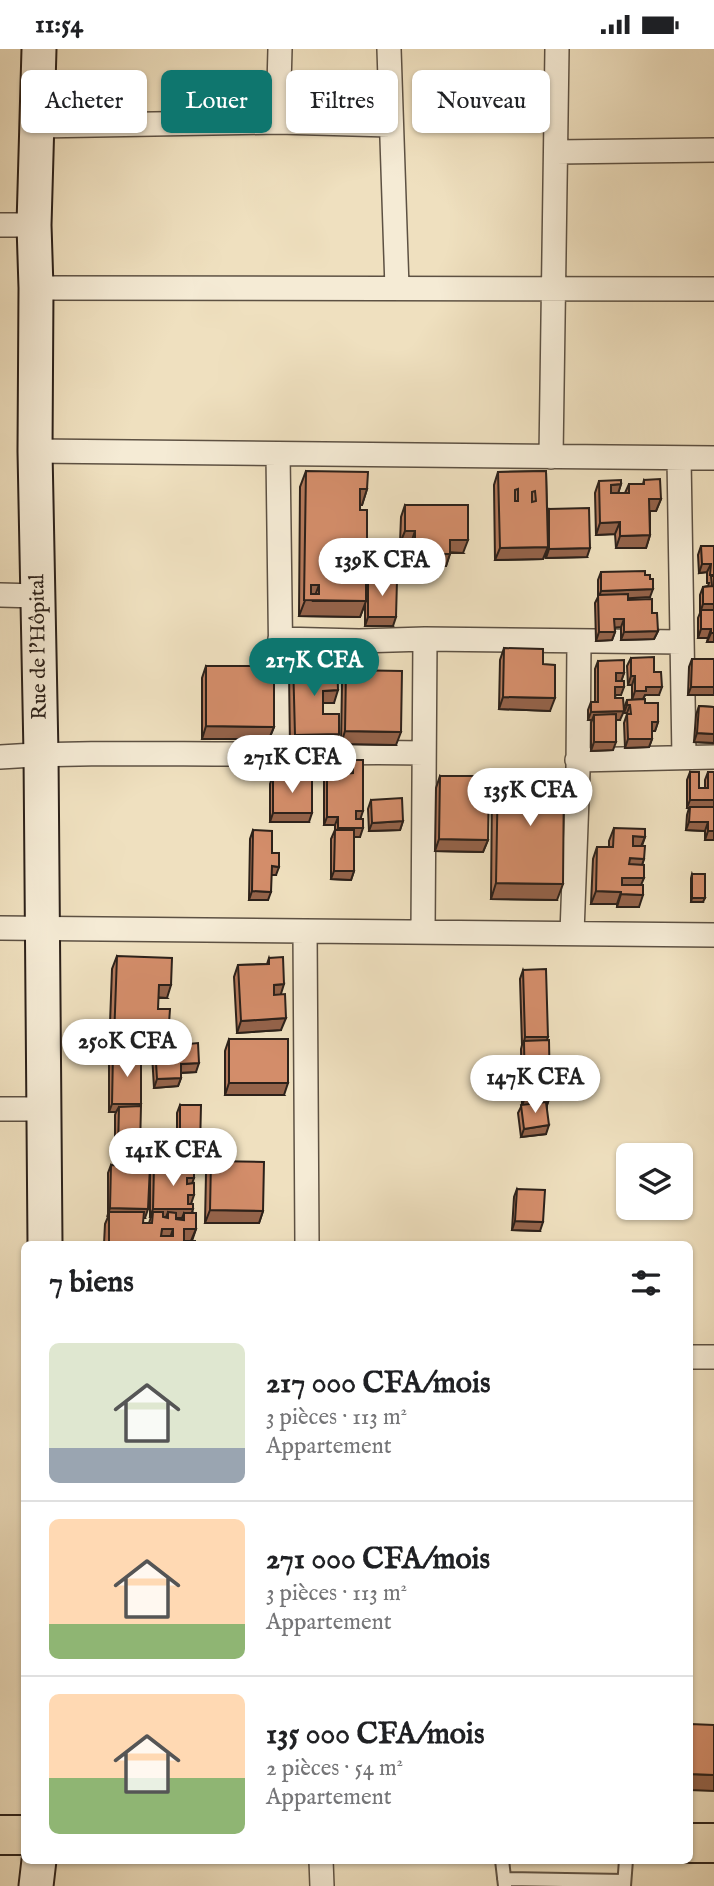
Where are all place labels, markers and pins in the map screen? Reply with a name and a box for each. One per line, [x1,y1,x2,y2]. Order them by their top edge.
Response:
pin: 139K CFA [310,539,454,598]
pin: 217K CFA [242,639,386,698]
pin: 271K CFA [220,735,364,795]
pin: 135K CFA [458,769,602,828]
pin: 250K CFA [55,1019,199,1079]
pin: 147K CFA [463,1055,607,1115]
pin: 141K CFA [101,1129,245,1188]

